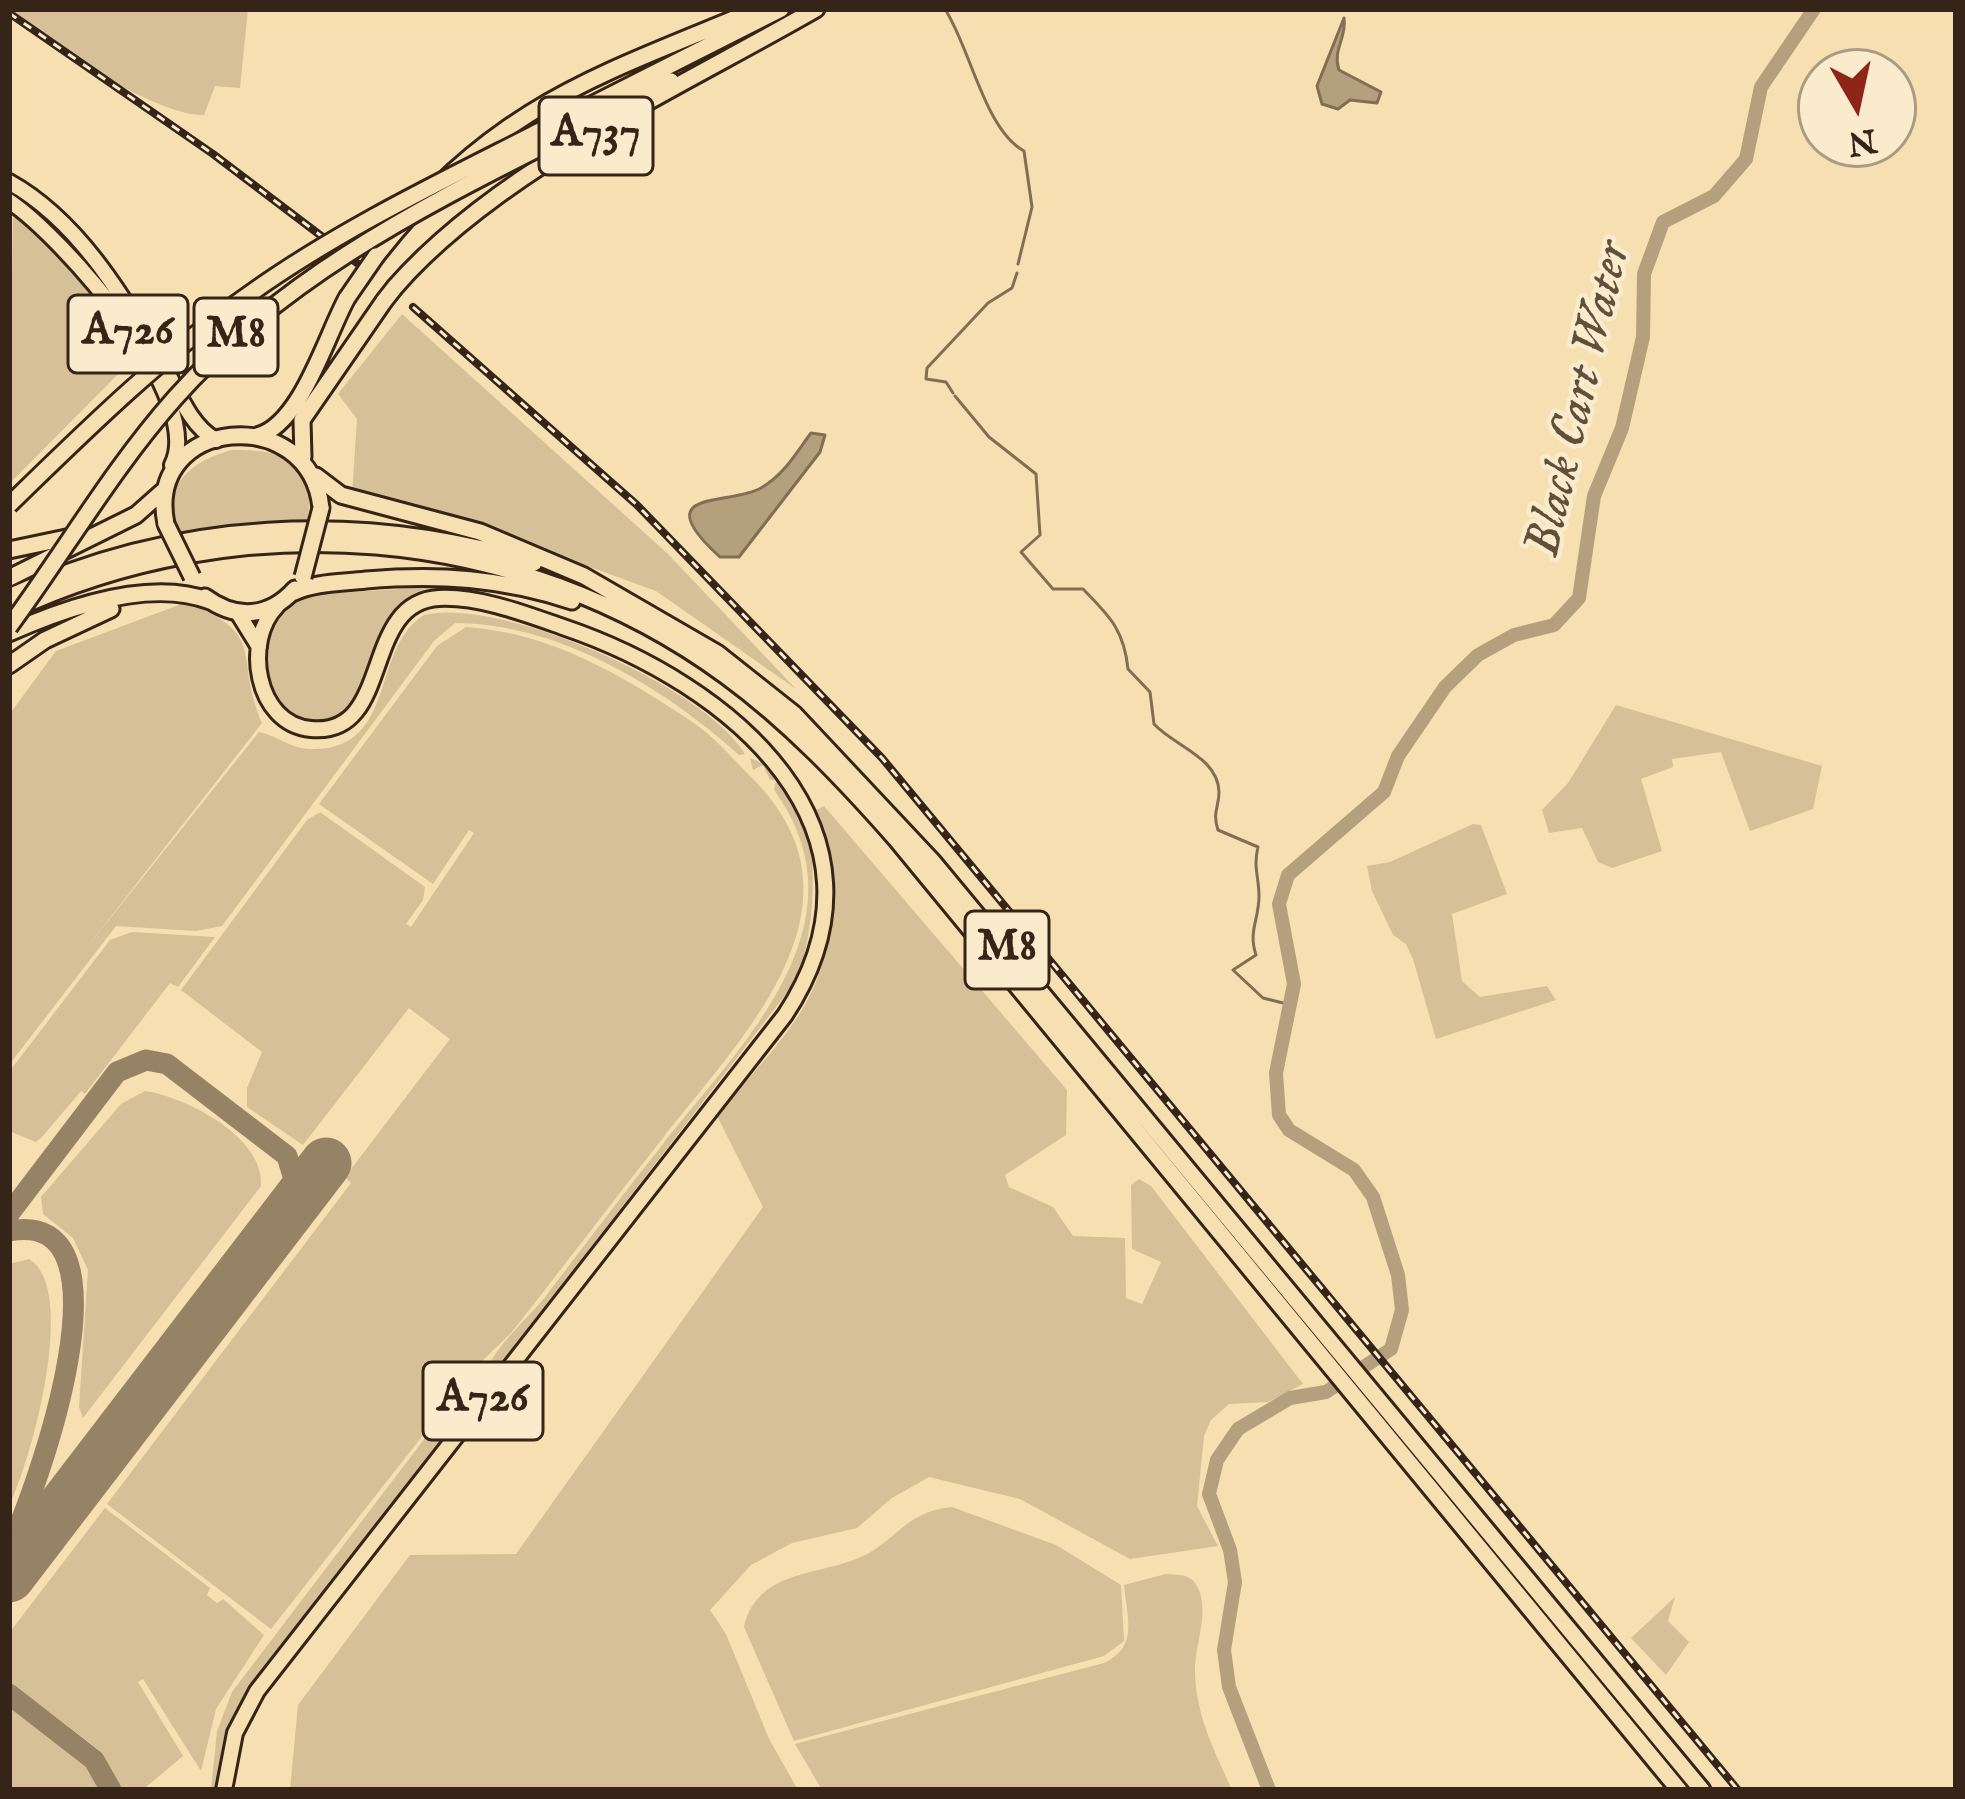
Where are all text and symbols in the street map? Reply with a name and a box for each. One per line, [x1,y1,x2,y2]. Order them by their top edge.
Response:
north arrow [1797,48,1917,168]
road number: A737 [539,97,653,175]
text: N [1845,118,1880,164]
water label: Black Cart Water [1516,236,1648,564]
road number: A726 [68,295,188,373]
road number: M8 [194,298,278,376]
road number: M8 [965,911,1049,989]
road number: A726 [423,1362,543,1440]

